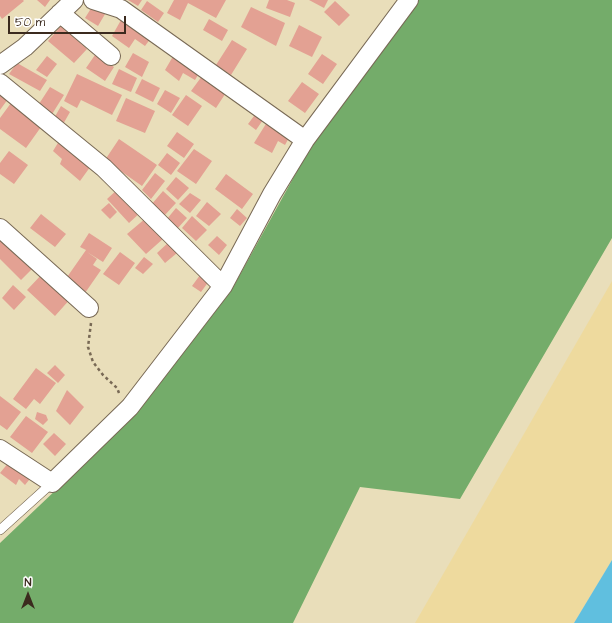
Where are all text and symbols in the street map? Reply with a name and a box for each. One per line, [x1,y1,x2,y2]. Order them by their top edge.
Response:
scale bar [10,8,128,34]
text: 50 m [15,14,45,31]
north arrow [8,575,48,615]
text: N [25,575,31,590]

